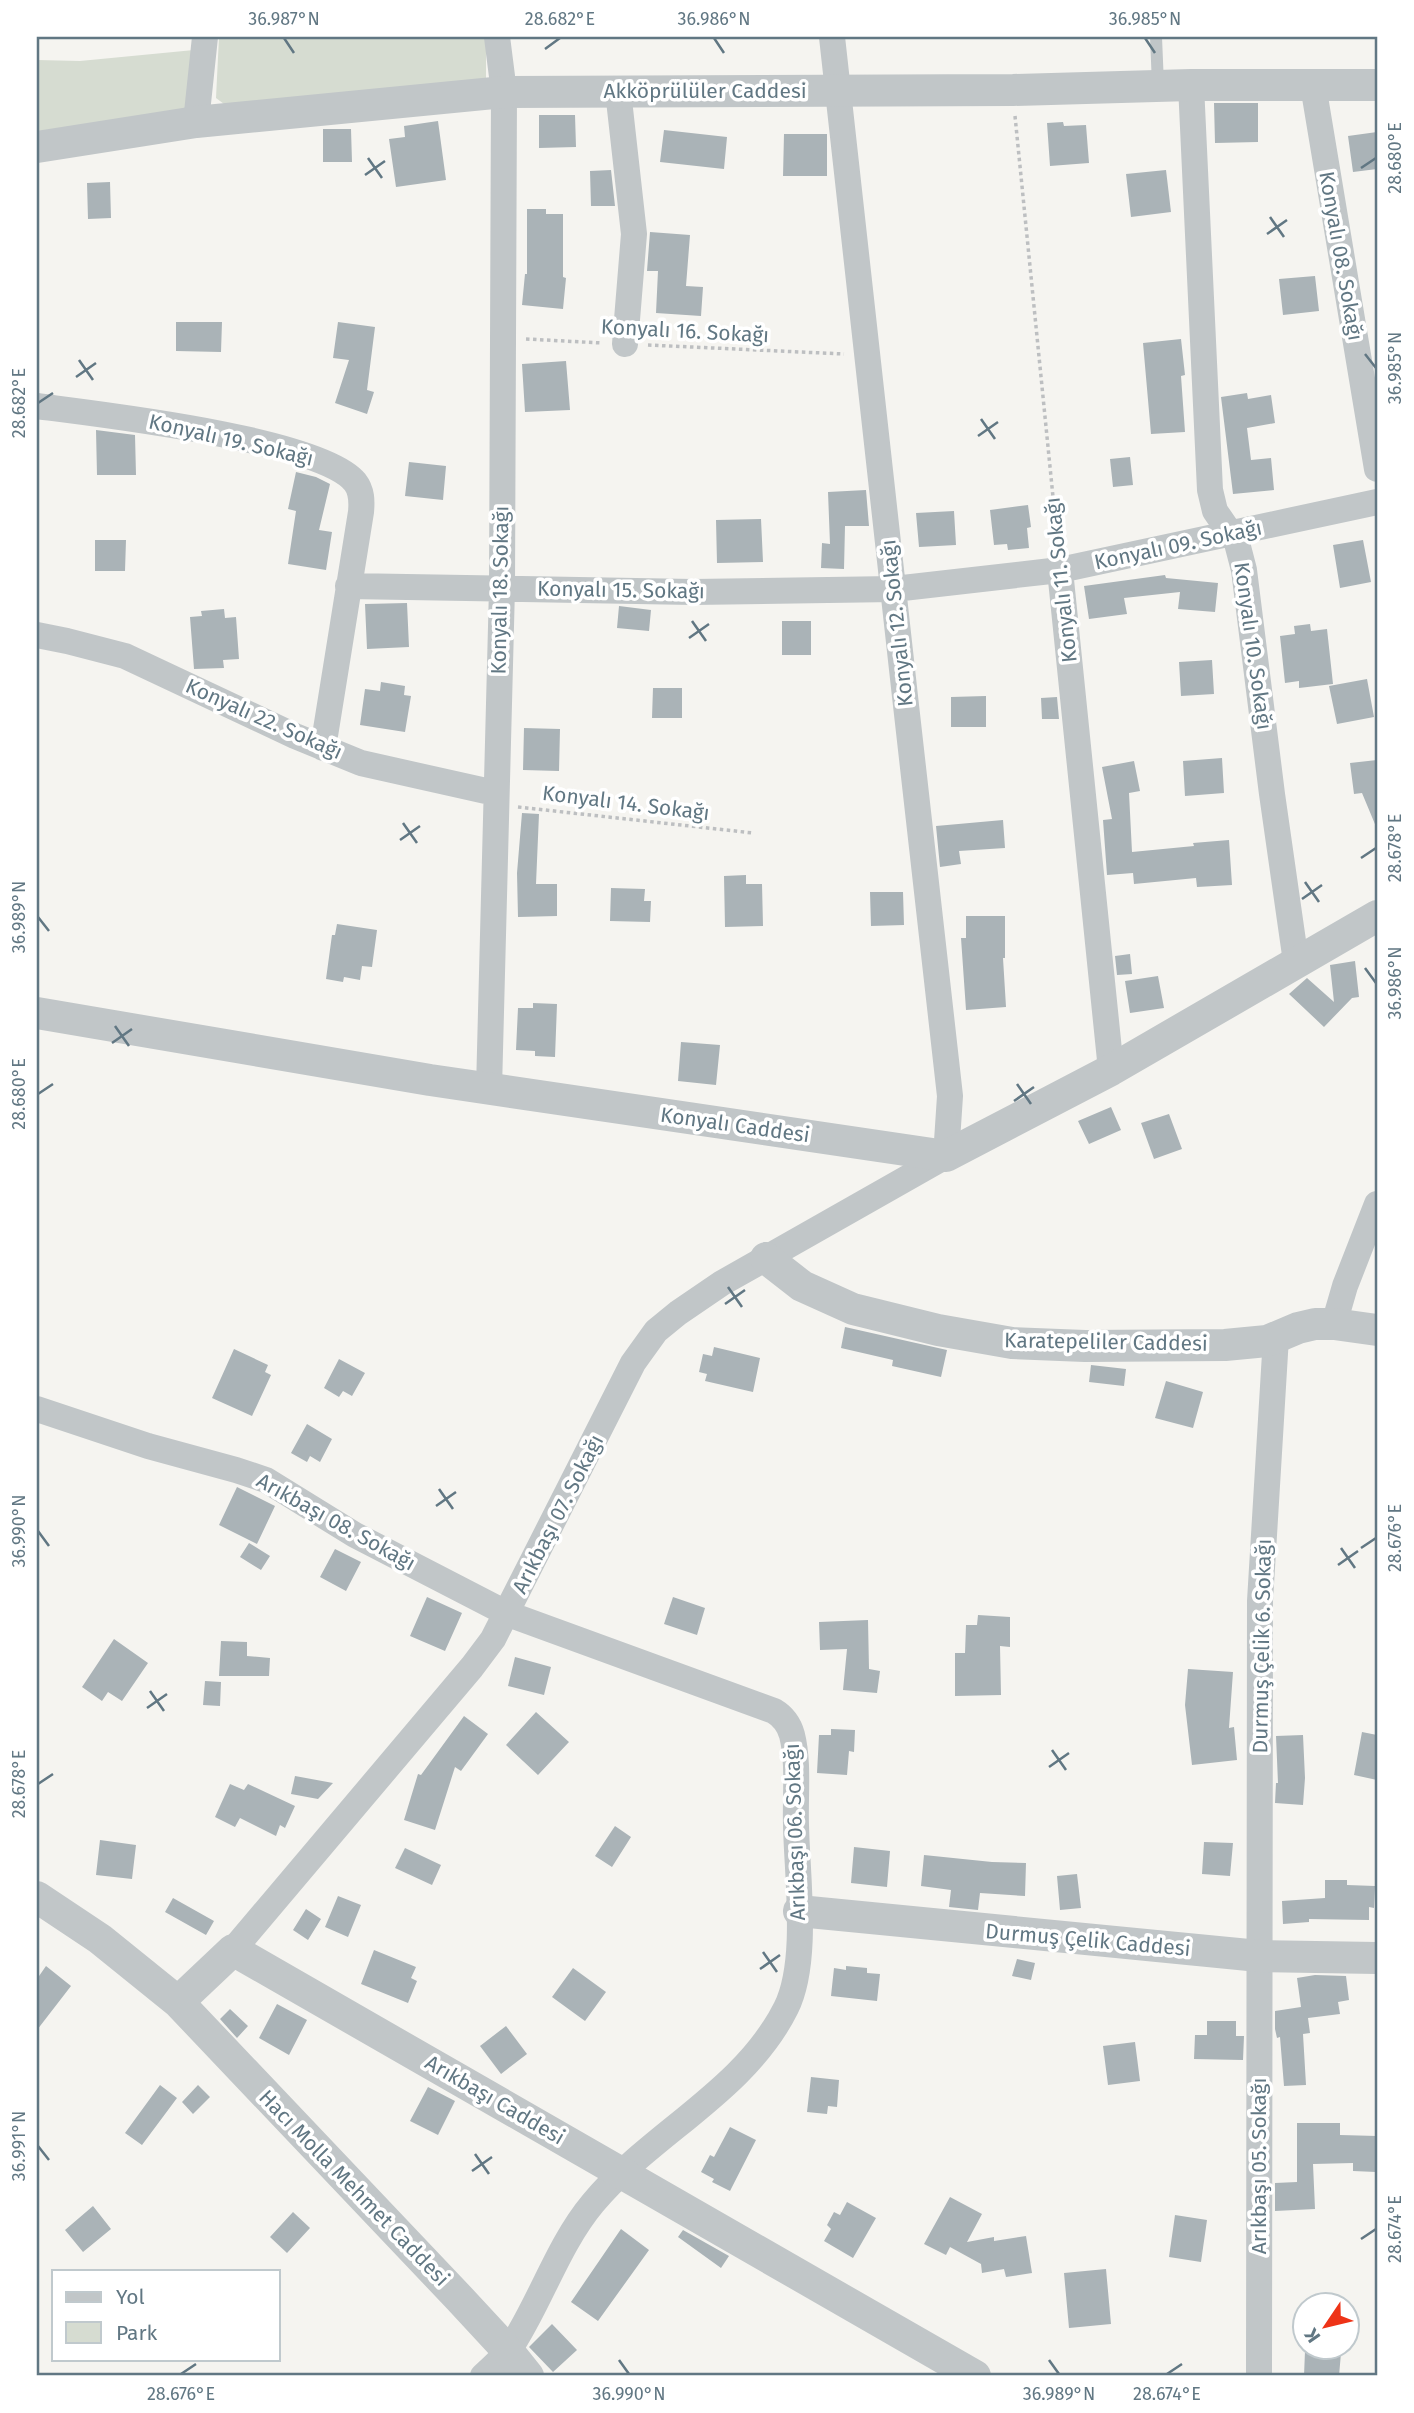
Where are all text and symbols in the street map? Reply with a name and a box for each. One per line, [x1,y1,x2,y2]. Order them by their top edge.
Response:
text: 36.987°N [248,8,320,30]
text: 28.682°E [525,8,595,30]
text: 36.986°N [678,8,750,30]
text: 36.985°N [1109,8,1181,30]
street label: Akköprülüler Caddesi [603,78,807,104]
text: 28.680°E [1384,122,1406,194]
street label: Konyalı 08. Sokağı [1313,169,1369,343]
street label: Konyalı 16. Sokağı [600,314,770,348]
text: 36.985°N [1384,332,1406,404]
text: 28.682°E [8,368,30,438]
street label: Konyalı 19. Sokağı [146,408,316,472]
street label: Konyalı 11. Sokağı [1039,496,1083,664]
street label: Konyalı 18. Sokağı [486,505,514,675]
street label: Konyalı 09. Sokağı [1092,515,1264,575]
street label: Konyalı 12. Sokağı [875,538,919,708]
street label: Konyalı 10. Sokağı [1228,561,1278,731]
street label: Konyalı 15. Sokağı [537,576,705,604]
street label: Konyalı 22. Sokağı [182,673,346,765]
street label: Konyalı 14. Sokağı [541,780,711,826]
text: 28.678°E [1384,814,1406,882]
text: 36.989°N [8,881,30,953]
text: 36.986°N [1384,947,1406,1019]
text: 28.680°E [8,1058,30,1130]
street label: Konyalı Caddesi [659,1102,811,1148]
street label: Karatepeliler Caddesi [1004,1327,1208,1357]
street label: Arıkbaşı 07. Sokağı [507,1430,609,1598]
street label: Arıkbaşı 08. Sokağı [252,1468,420,1576]
text: 36.990°N [8,1494,30,1568]
text: 28.676°E [1384,1504,1406,1572]
street label: Durmuş Çelik 6. Sokağı [1247,1538,1277,1754]
street label: Arıkbaşı 06. Sokağı [779,1743,811,1921]
text: 28.678°E [8,1750,30,1818]
street label: Durmuş Çelik Caddesi [984,1918,1192,1962]
street label: Arıkbaşı Caddesi [421,2050,569,2150]
street label: Arıkbaşı 05. Sokağı [1246,2078,1272,2254]
street label: Hacı Molla Mehmet Caddesi [253,2084,455,2292]
text: 36.991°N [8,2111,30,2181]
text: 28.674°E [1384,2195,1406,2263]
legend [52,2270,280,2360]
text: Yol [116,2284,145,2310]
north arrow [1292,2290,1362,2360]
text: Park [116,2320,158,2346]
text: K [1299,2323,1325,2347]
text: 28.676°E [147,2383,215,2405]
text: 36.990°N [592,2383,666,2405]
text: 36.989°N [1023,2383,1095,2405]
text: 28.674°E [1133,2383,1201,2405]

